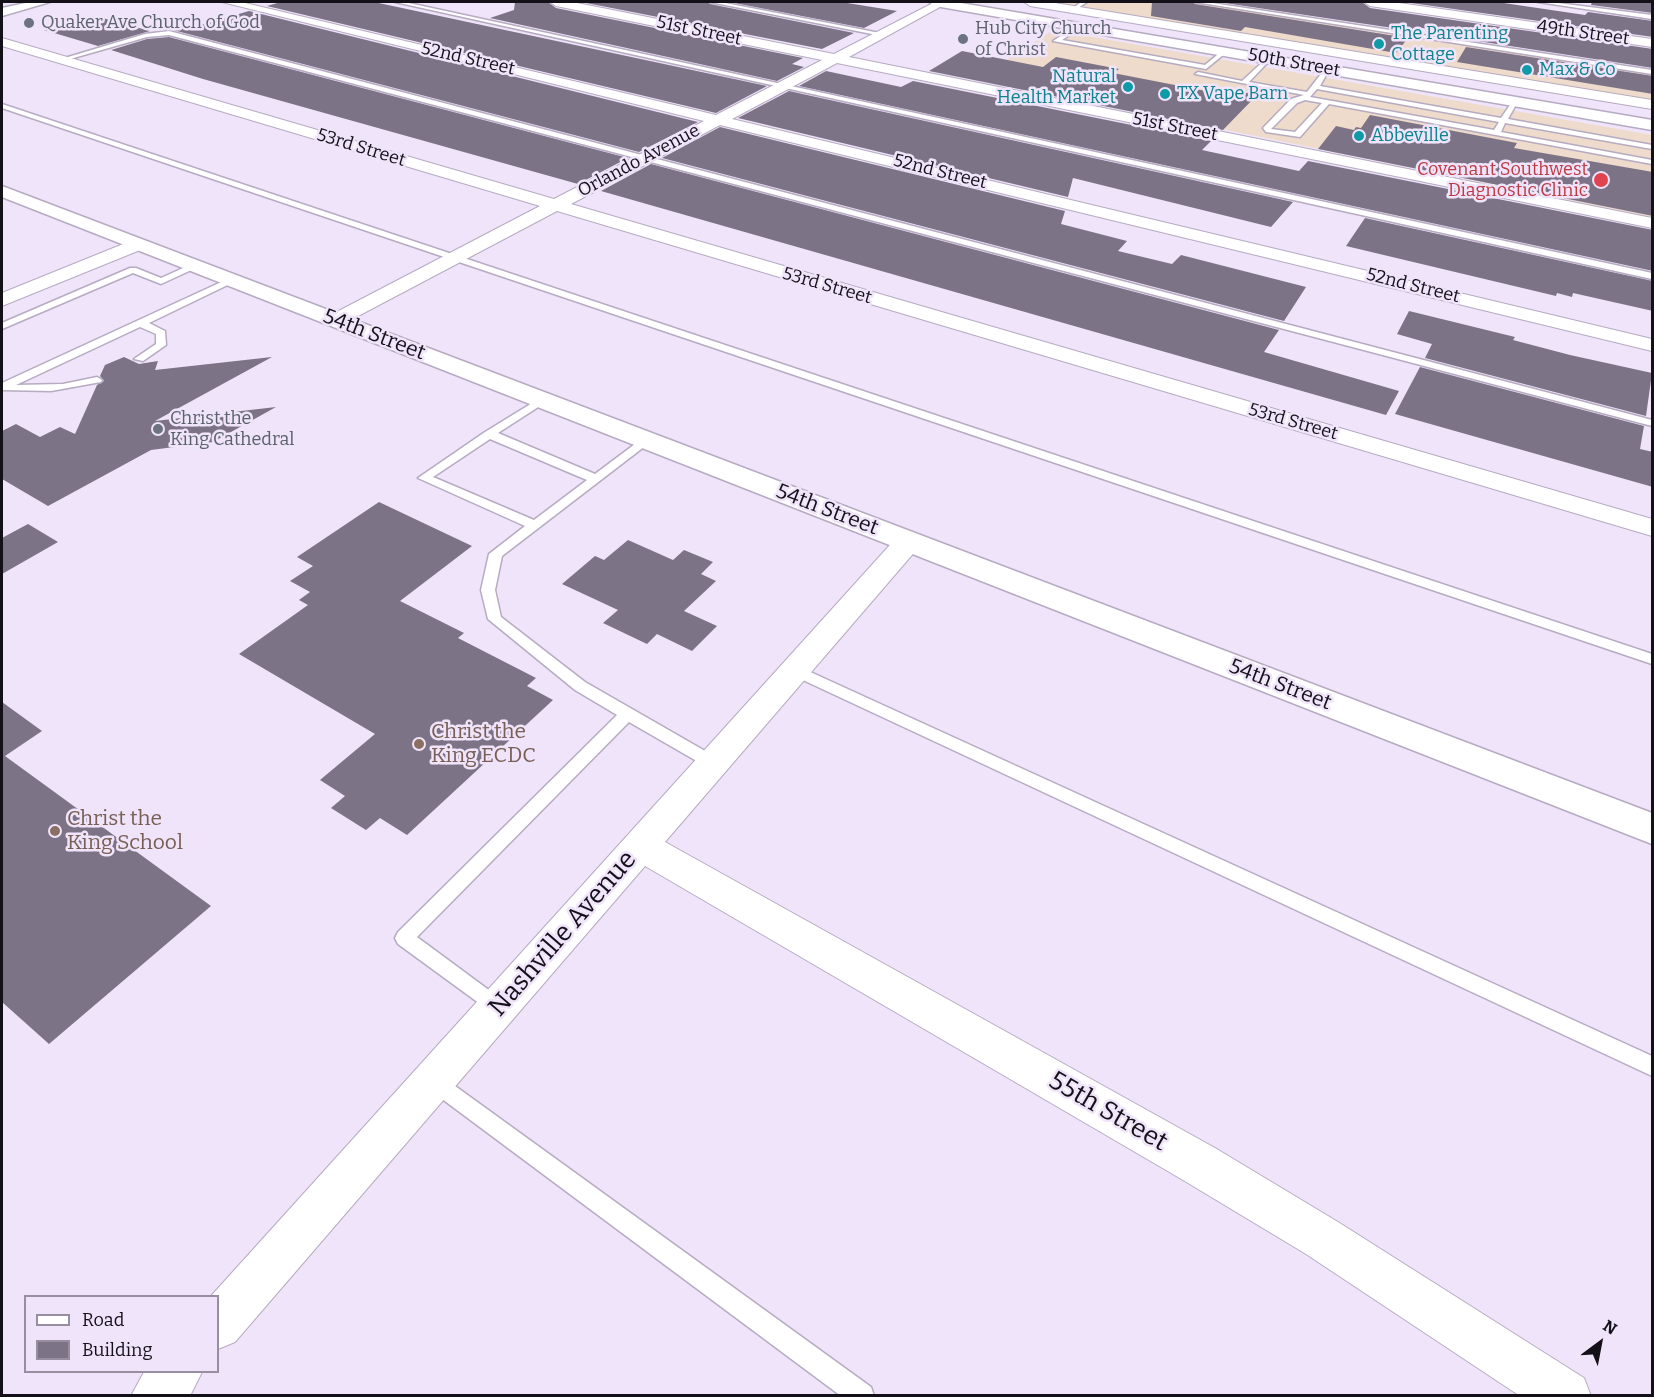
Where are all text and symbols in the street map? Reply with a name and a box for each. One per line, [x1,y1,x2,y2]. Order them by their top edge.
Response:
street label: 51st Street [655,11,743,51]
place label: Quaker Ave Church of God [41,12,260,34]
marker: Quaker Ave Church of God [22,16,36,30]
street label: 49th Street [1535,16,1631,50]
place label: Hub City Church of Christ [975,18,1111,60]
place label: The Parenting Cottage [1391,23,1508,66]
marker: Hub City Church of Christ [956,32,970,46]
marker: The Parenting Cottage [1372,37,1386,51]
street label: 52nd Street [419,38,517,80]
street label: 50th Street [1246,44,1342,82]
place label: Max & Co [1539,59,1616,81]
marker: Max & Co [1520,63,1534,77]
place label: Natural Health Market [997,66,1116,109]
marker: Natural Health Market [1121,80,1135,94]
place label: TX Vape Barn [1177,83,1288,105]
marker: TX Vape Barn [1158,87,1172,101]
street label: 51st Street [1131,108,1219,146]
street label: Orlando Avenue [574,120,704,202]
street label: 53rd Street [314,124,408,172]
place label: Abbeville [1371,125,1449,147]
marker: Abbeville [1352,129,1366,143]
street label: 52nd Street [891,150,989,194]
place label: Covenant Southwest Diagnostic Clinic [1417,159,1588,201]
marker: Covenant Southwest Diagnostic Clinic [1592,171,1610,189]
street label: 53rd Street [780,263,874,309]
street label: 52nd Street [1364,264,1462,308]
street label: 54th Street [319,304,429,366]
street label: 53rd Street [1246,399,1340,445]
place label: Christ the King Cathedral [170,408,294,450]
marker: Christ the King Cathedral [151,422,165,436]
street label: 54th Street [772,479,882,541]
street label: 54th Street [1225,654,1335,716]
place label: Christ the King ECDC [431,719,536,769]
marker: Christ the King ECDC [412,737,426,751]
place label: Christ the King School [67,806,183,856]
marker: Christ the King School [48,824,62,838]
street label: Nashville Avenue [483,845,643,1023]
street label: 55th Street [1043,1066,1173,1158]
legend [24,1295,219,1373]
text: Road [82,1309,124,1331]
north arrow [1570,1313,1630,1373]
text: N [1600,1316,1620,1339]
text: Building [82,1339,153,1361]

